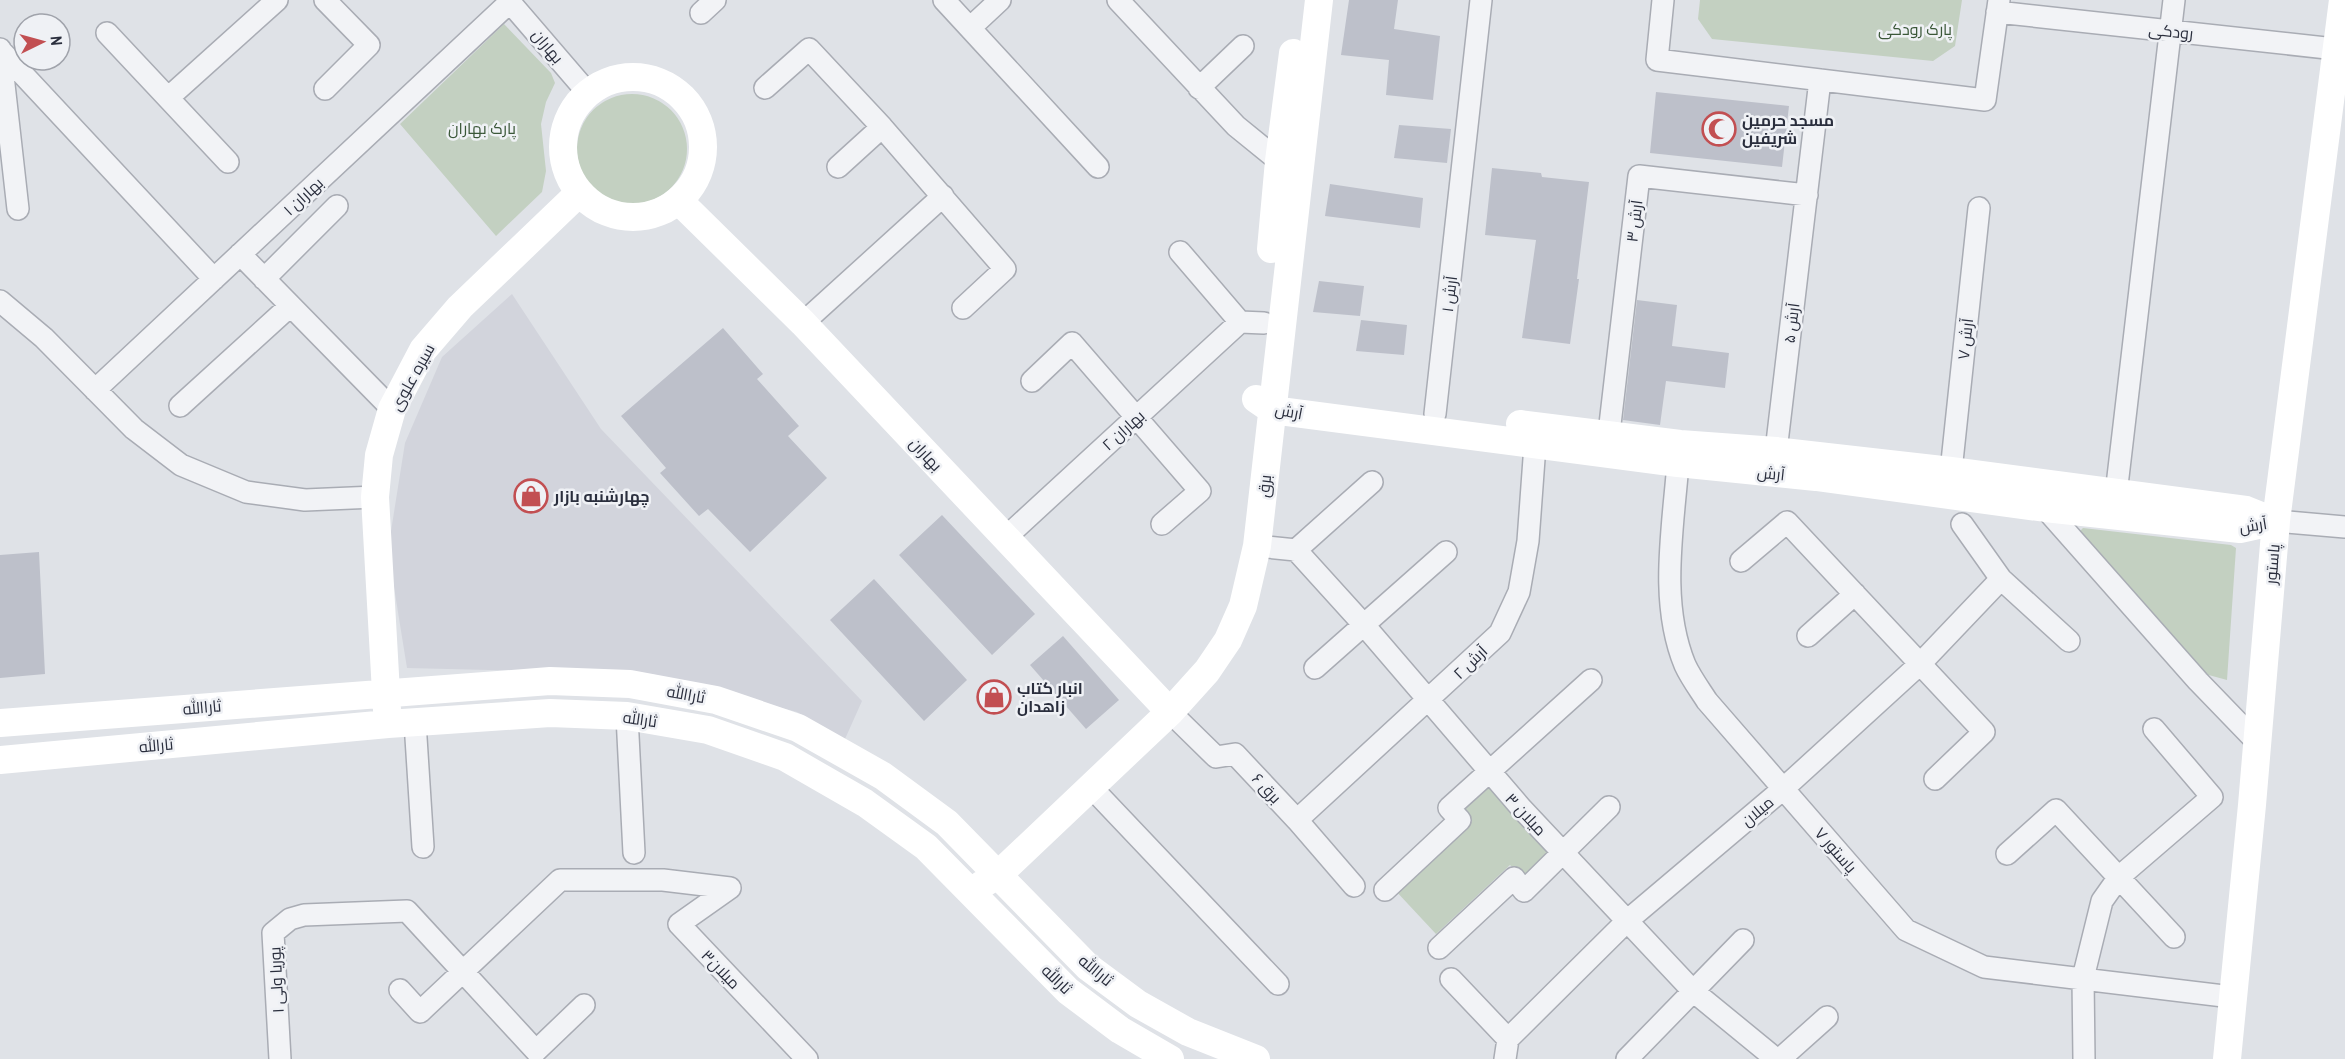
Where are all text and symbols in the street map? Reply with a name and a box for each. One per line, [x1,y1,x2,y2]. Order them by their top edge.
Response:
north arrow [12,12,72,72]
park label: پارک رودکی [1878,18,1953,41]
street label: رودکی [2148,18,2194,44]
street label: بهاران [527,24,569,68]
text: N [46,35,68,46]
place label: مسجد حرمین شریفین [1742,109,1834,149]
mosque icon: مسجد حرمین شریفین [1701,111,1737,147]
park label: پارک بهاران [448,117,517,140]
street label: بهاران ۱ [278,172,328,220]
street label: آرش ۳ [1620,198,1648,243]
street label: آرش ۱ [1436,274,1462,313]
street label: آرش ۵ [1778,301,1804,344]
street label: آرش ۷ [1952,317,1978,361]
street label: سیره علوی [385,339,439,415]
street label: آرش [1273,398,1305,425]
street label: بهاران ۲ [1097,405,1149,455]
street label: بهاران [905,432,947,476]
street label: آرش [1756,461,1787,485]
street label: برق [1252,473,1276,499]
shop icon: چهارشنبه بازار [513,478,549,514]
place label: چهارشنبه بازار [553,485,650,508]
street label: آرش [2238,512,2269,538]
street label: پاستور [2259,542,2286,586]
street label: آرش ۲ [1448,640,1493,684]
place label: انبار کتاب زاهدان [1017,677,1083,717]
shop icon: انبار کتاب زاهدان [976,679,1012,715]
street label: ثاراالله [665,680,708,708]
street label: ثاراالله [182,694,223,720]
street label: ثارالله [621,706,659,732]
street label: ثارالله [138,732,175,757]
street label: برق ۶ [1247,768,1287,808]
street label: میلان ۳ [1501,788,1551,840]
street label: میلان [1736,791,1778,831]
street label: پاستور ۷ [1809,822,1862,879]
street label: میلان۳ [697,944,745,994]
street label: پوریا ولی ۱ [263,946,290,1014]
street label: ثاراالله [1074,949,1118,991]
street label: ثارالله [1037,959,1078,999]

